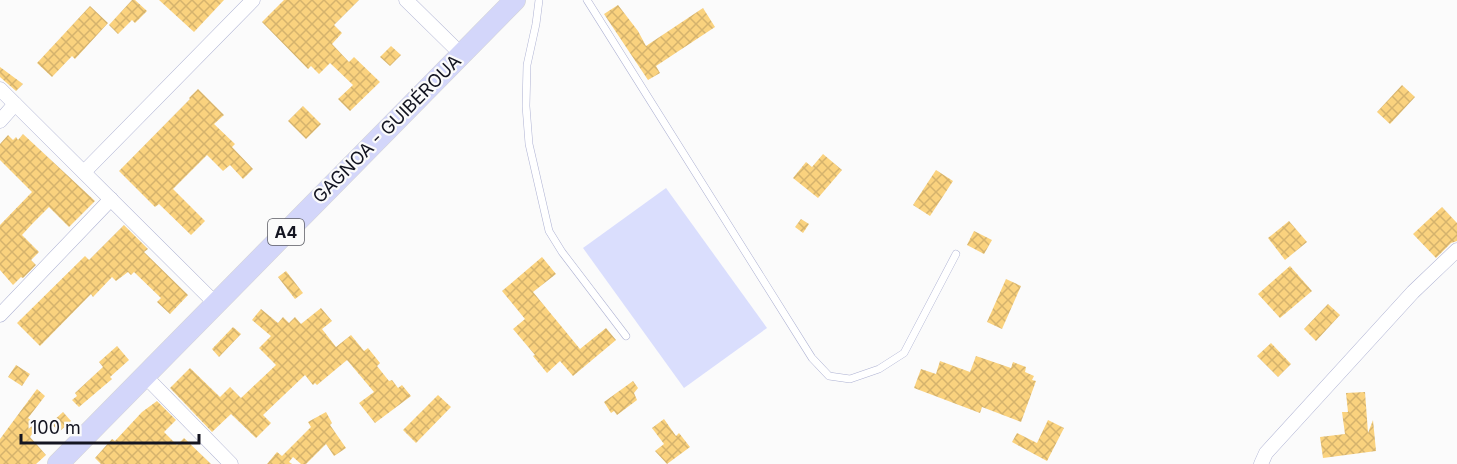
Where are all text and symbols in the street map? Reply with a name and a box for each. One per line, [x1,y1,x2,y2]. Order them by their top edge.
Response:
street label: GAGNOA - GUIBÉROUA [308,50,465,207]
road number: A4 [268,219,304,245]
scale bar [21,407,200,445]
text: 100 m [30,417,81,438]

